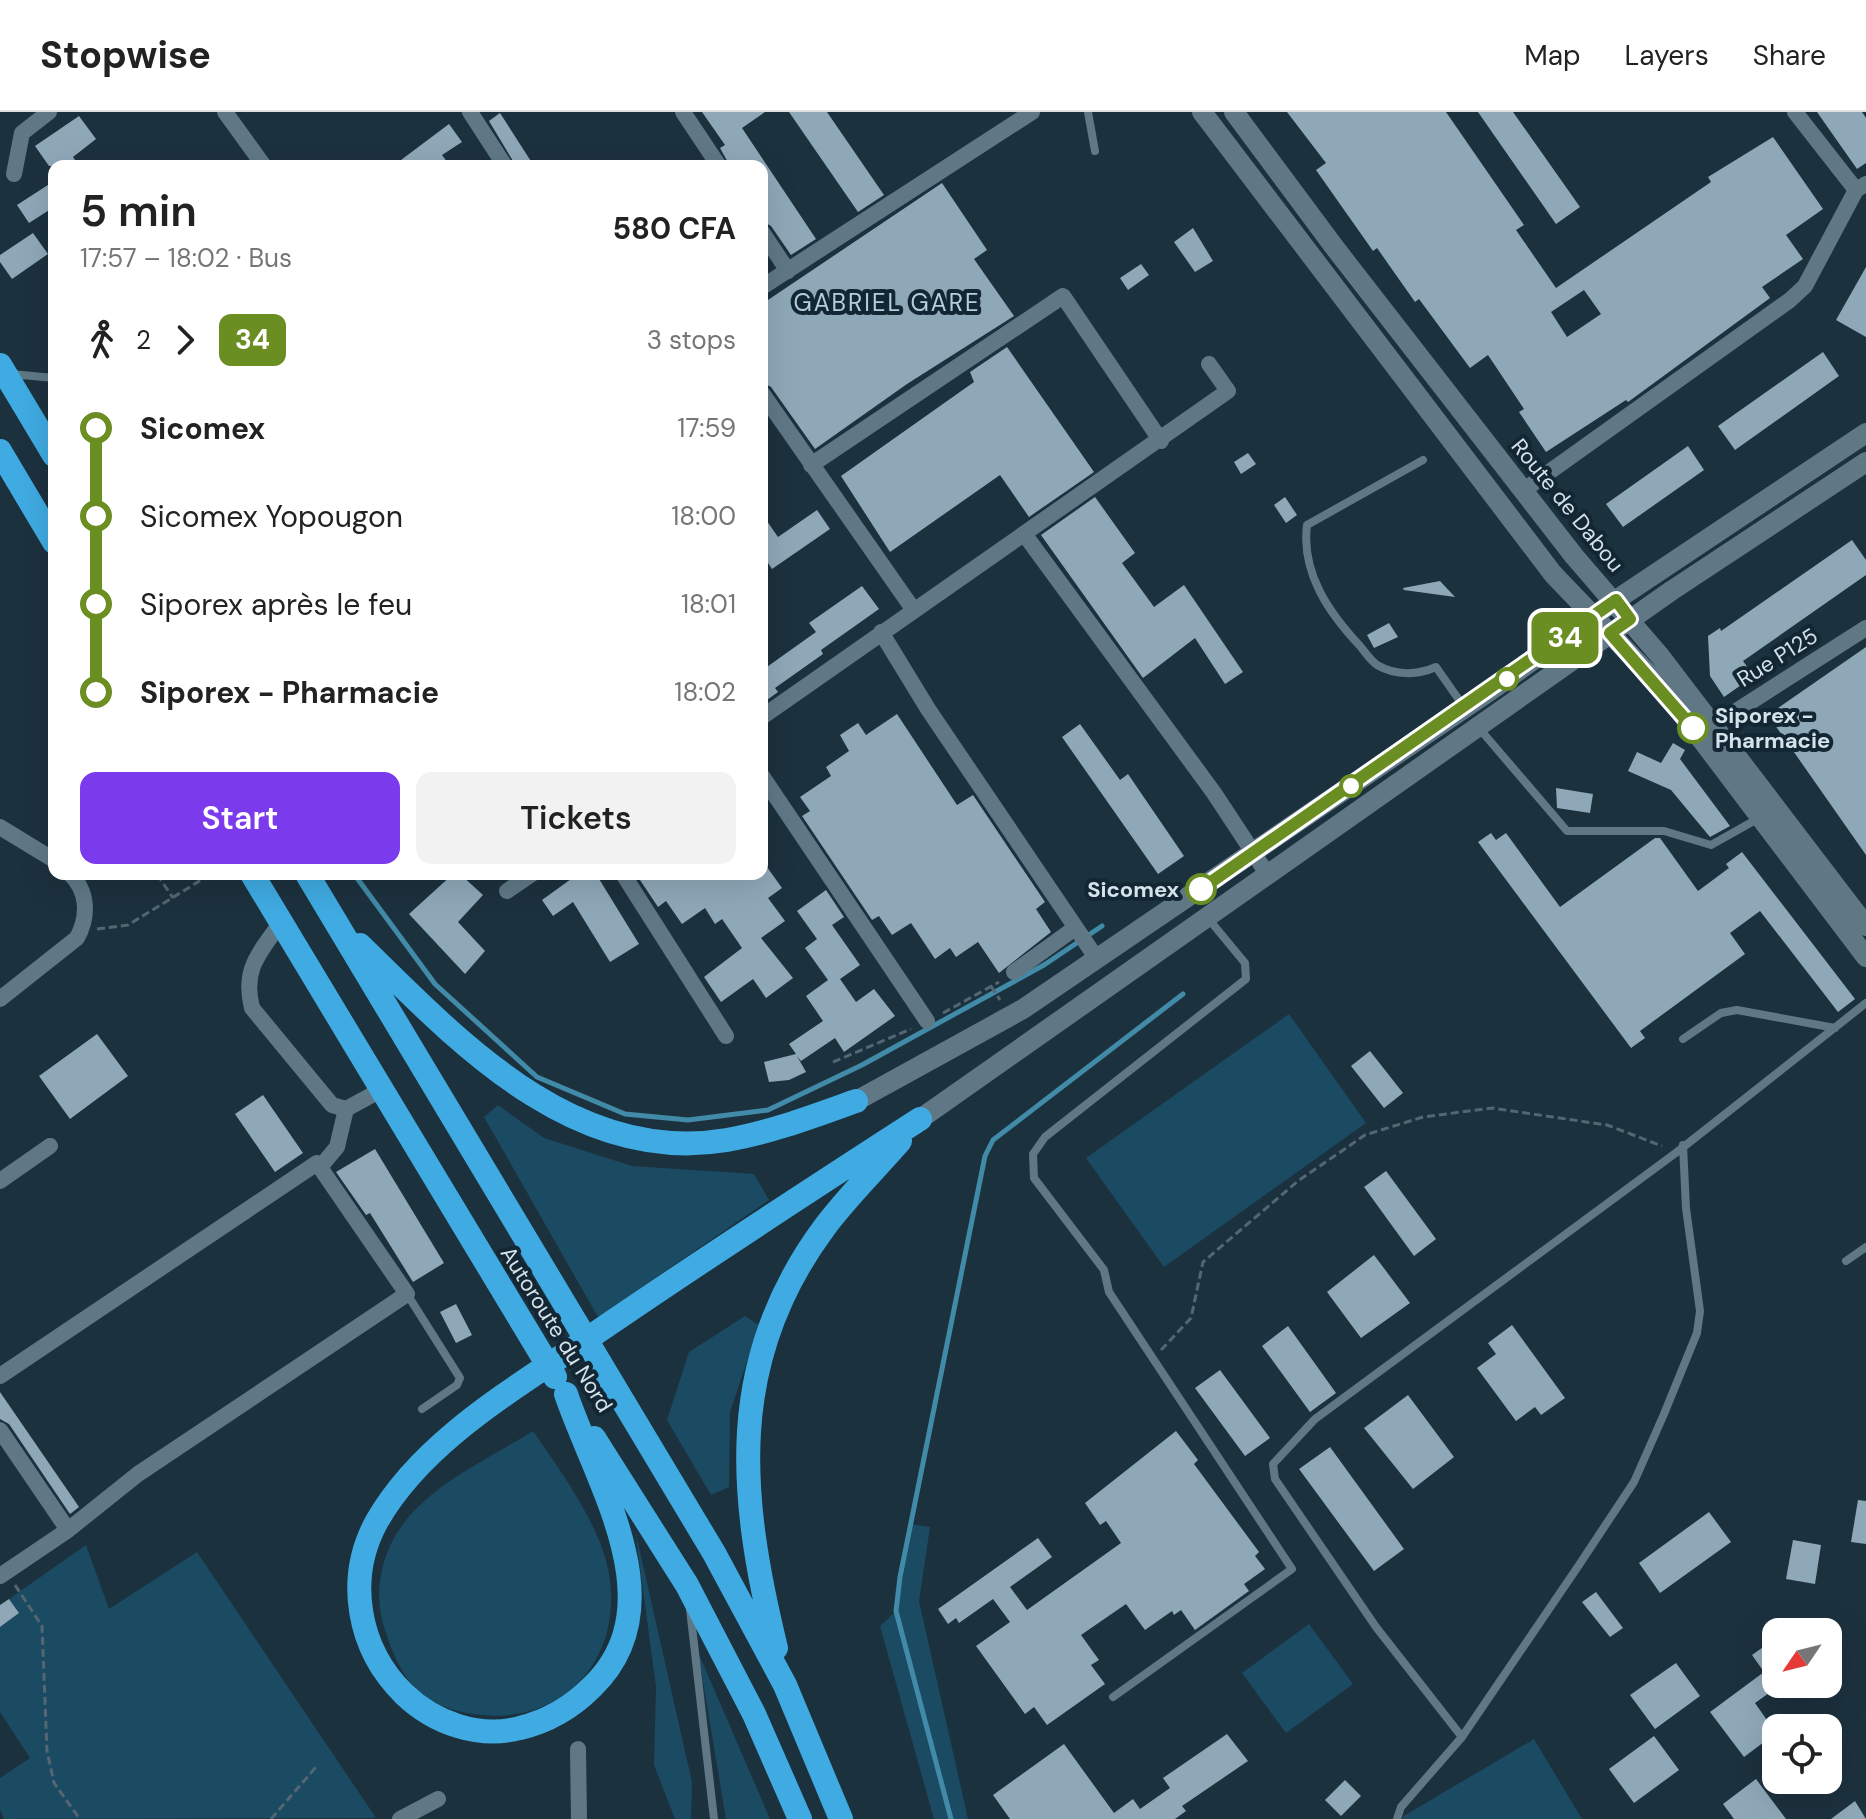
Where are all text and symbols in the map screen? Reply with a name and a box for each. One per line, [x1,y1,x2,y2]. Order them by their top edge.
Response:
text: Stopwise [40,30,211,80]
text: Map [1524,37,1581,74]
text: Layers [1625,37,1709,74]
text: Share [1753,37,1826,74]
text: 5 min [80,182,197,240]
text: 580 CFA [612,209,736,248]
text: 17:57 – 18:02 · Bus [80,241,292,275]
district label: GABRIEL GARE [793,287,981,318]
icon: walk [80,318,124,362]
icon: forward [163,318,207,362]
text: 34 [235,321,270,358]
text: 2 [136,323,151,357]
text: 3 stops [647,323,736,357]
text: Sicomex [140,409,265,448]
text: 17:59 [677,411,736,445]
street label: Route de Dabou [1505,433,1630,578]
text: Sicomex Yopougon [140,497,403,536]
text: 18:00 [671,499,736,533]
text: Siporex après le feu [140,585,412,624]
text: 18:01 [681,587,736,621]
line badge: 34 [1529,612,1601,664]
text: 34 [1547,619,1583,656]
street label: Rue P125 [1732,621,1823,694]
unlabelled marker [1496,668,1518,690]
text: Siporex - Pharmacie [140,673,439,712]
text: 18:02 [674,675,736,709]
place label: Siporex - Pharmacie [1715,701,1830,755]
marker: Siporex - Pharmacie [1678,713,1708,743]
button: Start [80,772,400,864]
button: Tickets [416,772,736,864]
unlabelled marker [1340,775,1362,797]
marker: Sicomex [1186,874,1216,904]
place label: Sicomex [1087,875,1179,904]
street label: Autoroute du Nord [494,1241,619,1418]
north arrow [1762,1618,1842,1698]
map controls [1762,1618,1842,1794]
button: locate [1762,1714,1842,1794]

